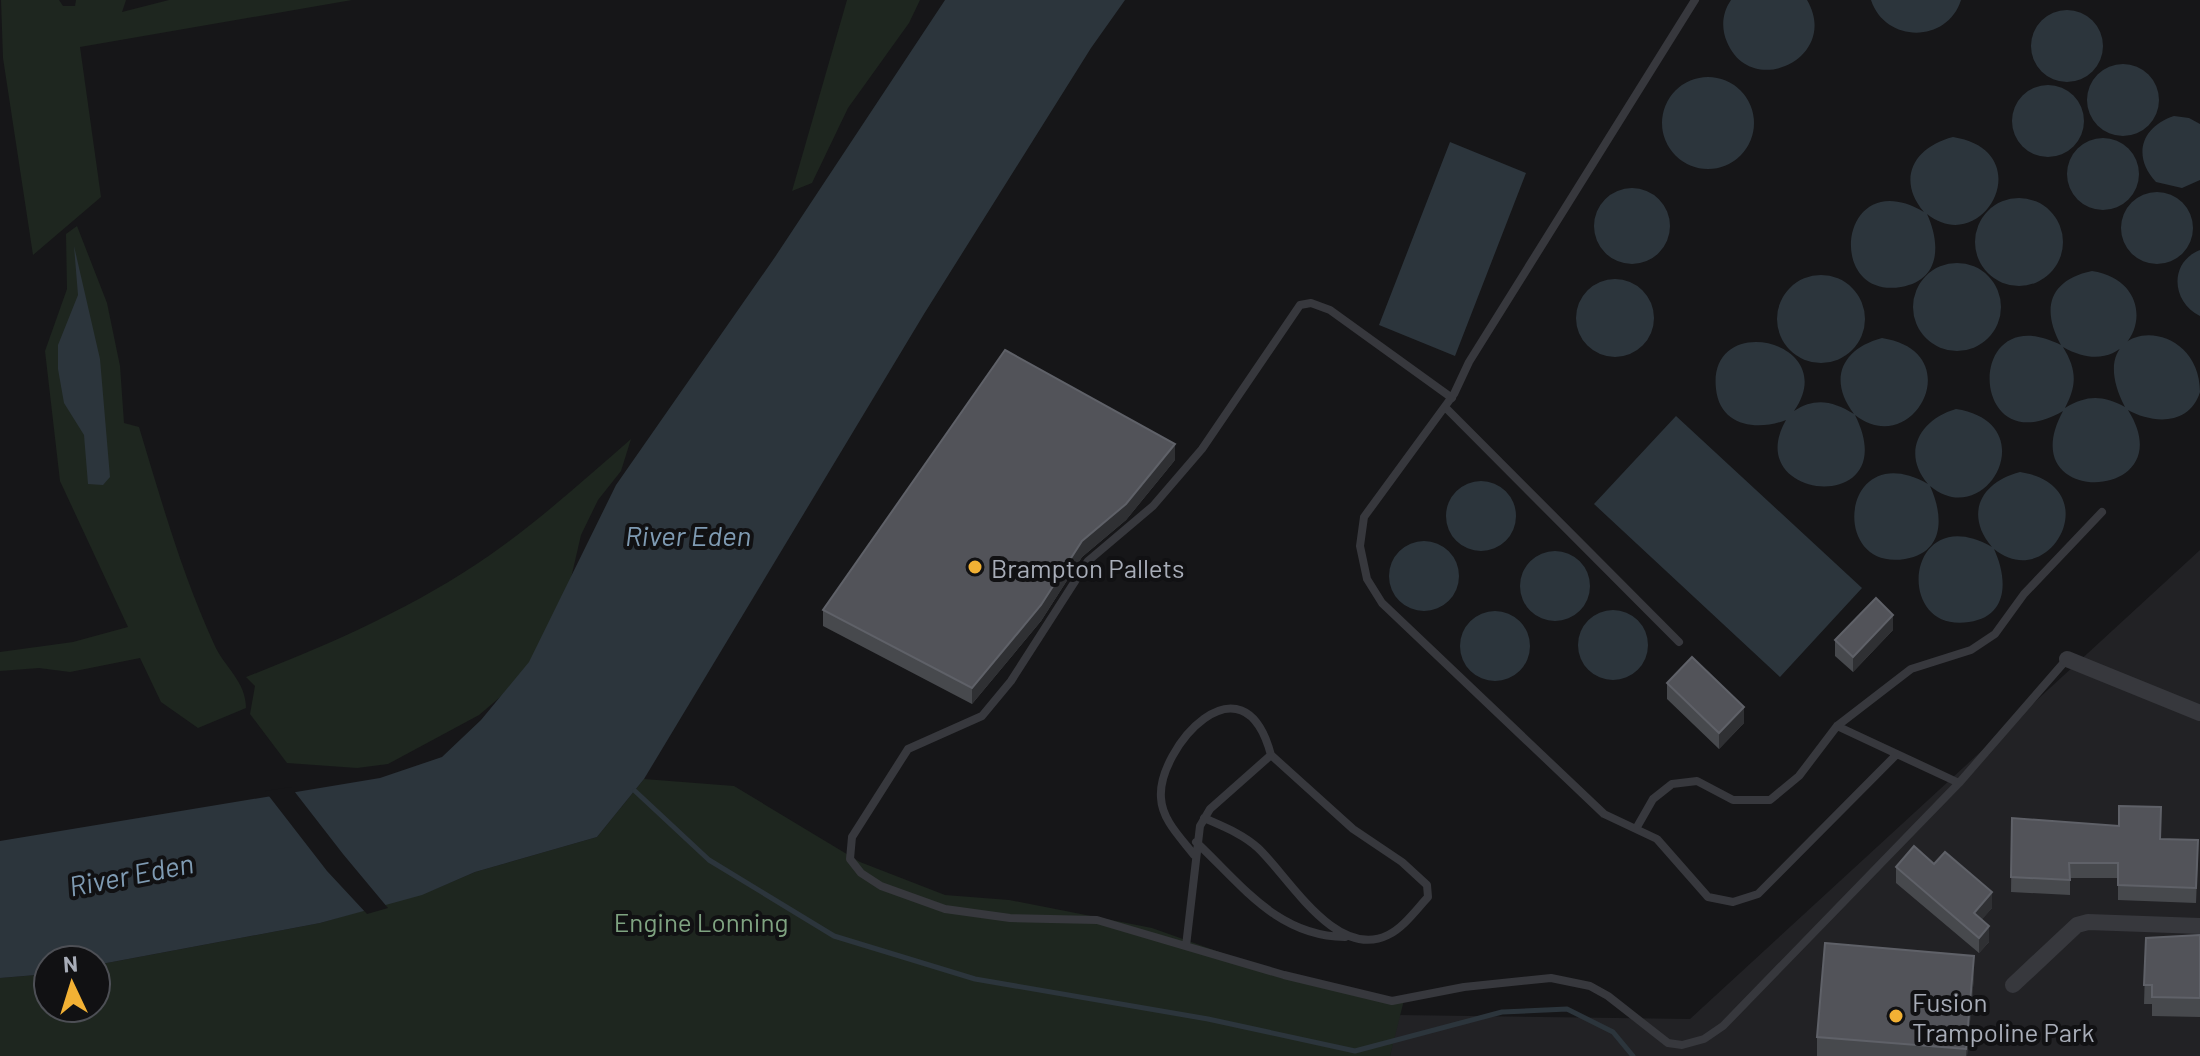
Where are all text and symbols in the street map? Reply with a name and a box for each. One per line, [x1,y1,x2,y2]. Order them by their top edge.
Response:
water label: River Eden [625,518,751,552]
place label: Brampton Pallets [991,552,1185,583]
marker: Brampton Pallets [966,558,984,576]
water label: River Eden [66,845,196,903]
park label: Engine Lonning [614,906,788,937]
north arrow [32,944,112,1024]
text: N [62,950,79,977]
place label: Fusion Trampoline Park [1912,986,2095,1047]
marker: Fusion Trampoline Park [1887,1007,1905,1025]

